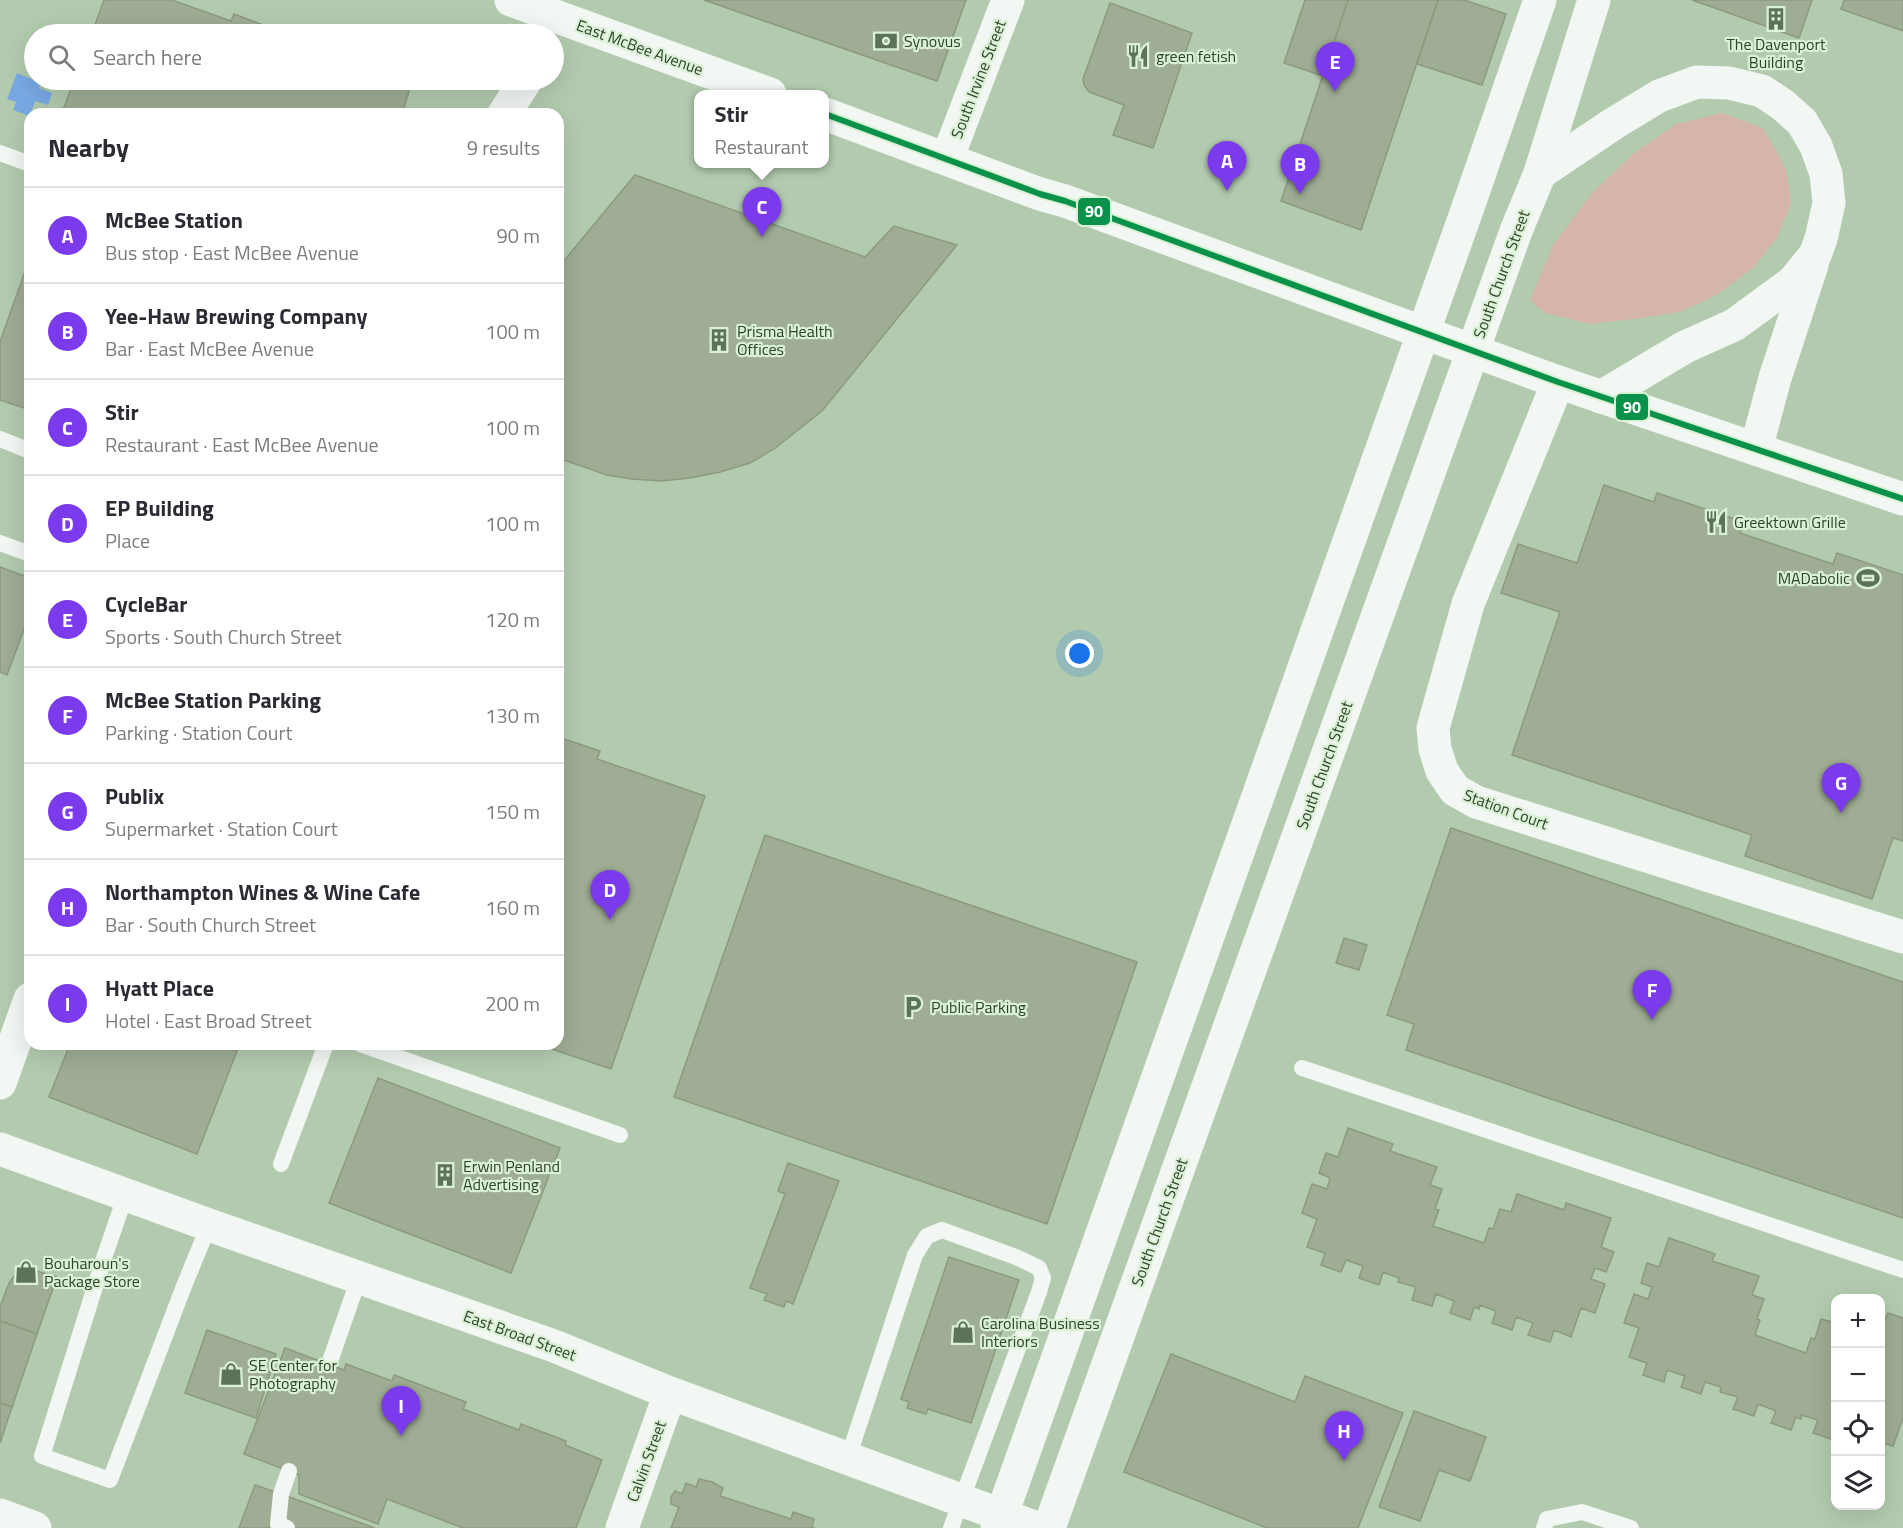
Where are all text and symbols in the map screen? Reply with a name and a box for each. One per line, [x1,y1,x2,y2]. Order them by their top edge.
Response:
building icon: The Davenport Building [1763,6,1789,32]
street label: East McBee Avenue [573,13,707,81]
street label: South Irvine Street [944,16,1012,142]
search box [24,24,564,90]
bank icon: Synovus [873,28,899,54]
place label: Synovus [904,29,961,53]
place label: The Davenport Building [1726,32,1826,74]
text: Search here [93,40,202,74]
icon: search [45,41,78,74]
pin: E [1316,42,1354,92]
restaurant icon: green fetish [1125,43,1151,69]
place label: green fetish [1156,44,1236,68]
popup [694,90,829,168]
text: Stir [715,97,748,131]
text: Nearby [48,128,129,167]
text: Restaurant [715,131,808,162]
text: 9 results [467,132,540,163]
pin: A [1208,142,1246,191]
pin: B [1280,144,1320,194]
pin: C [742,188,782,237]
line badge: 90 [1077,197,1111,226]
text: 90 [1085,199,1103,223]
text: McBee Station [105,203,243,237]
street label: South Church Street [1467,206,1535,341]
text: A [61,220,74,251]
text: 90 m [496,220,540,251]
text: Bus stop · East McBee Avenue [105,237,359,268]
text: Yee-Haw Brewing Company [105,299,367,333]
text: B [61,316,74,347]
text: 100 m [485,316,540,347]
place label: Prisma Health Offices [737,319,833,361]
building icon: Prisma Health Offices [706,327,732,353]
text: Bar · East McBee Avenue [105,333,314,364]
line badge: 90 [1615,393,1649,421]
text: Stir [105,395,139,429]
text: 90 [1623,395,1641,419]
text: C [62,412,73,443]
text: 100 m [485,412,540,443]
text: Restaurant · East McBee Avenue [105,429,379,460]
text: EP Building [105,491,214,525]
text: D [61,508,74,539]
text: 100 m [485,508,540,539]
restaurant icon: Greektown Grille [1703,509,1729,535]
place label: Greektown Grille [1734,510,1846,534]
text: Place [105,525,150,556]
sports icon: MADabolic [1855,565,1881,591]
place label: MADabolic [1778,566,1850,590]
text: CycleBar [105,587,187,621]
text: E [62,604,73,635]
text: 120 m [485,604,540,635]
text: Sports · South Church Street [105,621,342,652]
your location [1065,639,1094,668]
text: McBee Station Parking [105,683,321,717]
street label: South Church Street [1290,697,1358,832]
text: F [62,700,73,731]
text: 130 m [485,700,540,731]
text: Parking · Station Court [105,717,292,748]
pin: G [1822,764,1860,813]
text: Publix [105,779,164,813]
street label: Station Court [1460,783,1552,836]
text: G [61,796,74,827]
text: 150 m [485,796,540,827]
text: Supermarket · Station Court [105,813,338,844]
pin: D [590,870,630,920]
text: Northampton Wines & Wine Cafe [105,875,420,909]
text: H [61,892,74,923]
text: 160 m [485,892,540,923]
text: Bar · South Church Street [105,909,316,940]
pin: F [1632,970,1672,1020]
text: Hyatt Place [105,971,214,1005]
text: I [65,988,70,1019]
text: 200 m [485,988,540,1019]
parking icon: Public Parking [900,994,926,1020]
place label: Public Parking [931,995,1026,1019]
text: Hotel · East Broad Street [105,1005,312,1036]
place label: Erwin Penland Advertising [463,1154,560,1196]
street label: South Church Street [1125,1154,1193,1289]
building icon: Erwin Penland Advertising [432,1162,458,1188]
place label: Bouharoun's Package Store [44,1251,140,1293]
shop icon: Bouharoun's Package Store [13,1259,39,1285]
map controls [1831,1294,1885,1510]
button: + [1831,1294,1885,1348]
street label: East Broad Street [460,1303,580,1367]
place label: Carolina Business Interiors [981,1311,1100,1353]
shop icon: Carolina Business Interiors [950,1319,976,1345]
button: − [1831,1348,1885,1402]
place label: SE Center for Photography [249,1353,338,1395]
shop icon: SE Center for Photography [218,1361,244,1387]
pin: I [382,1386,420,1436]
button: locate [1831,1402,1885,1456]
pin: H [1324,1412,1364,1461]
street label: Calvin Street [620,1417,672,1505]
button: layers [1831,1456,1885,1510]

